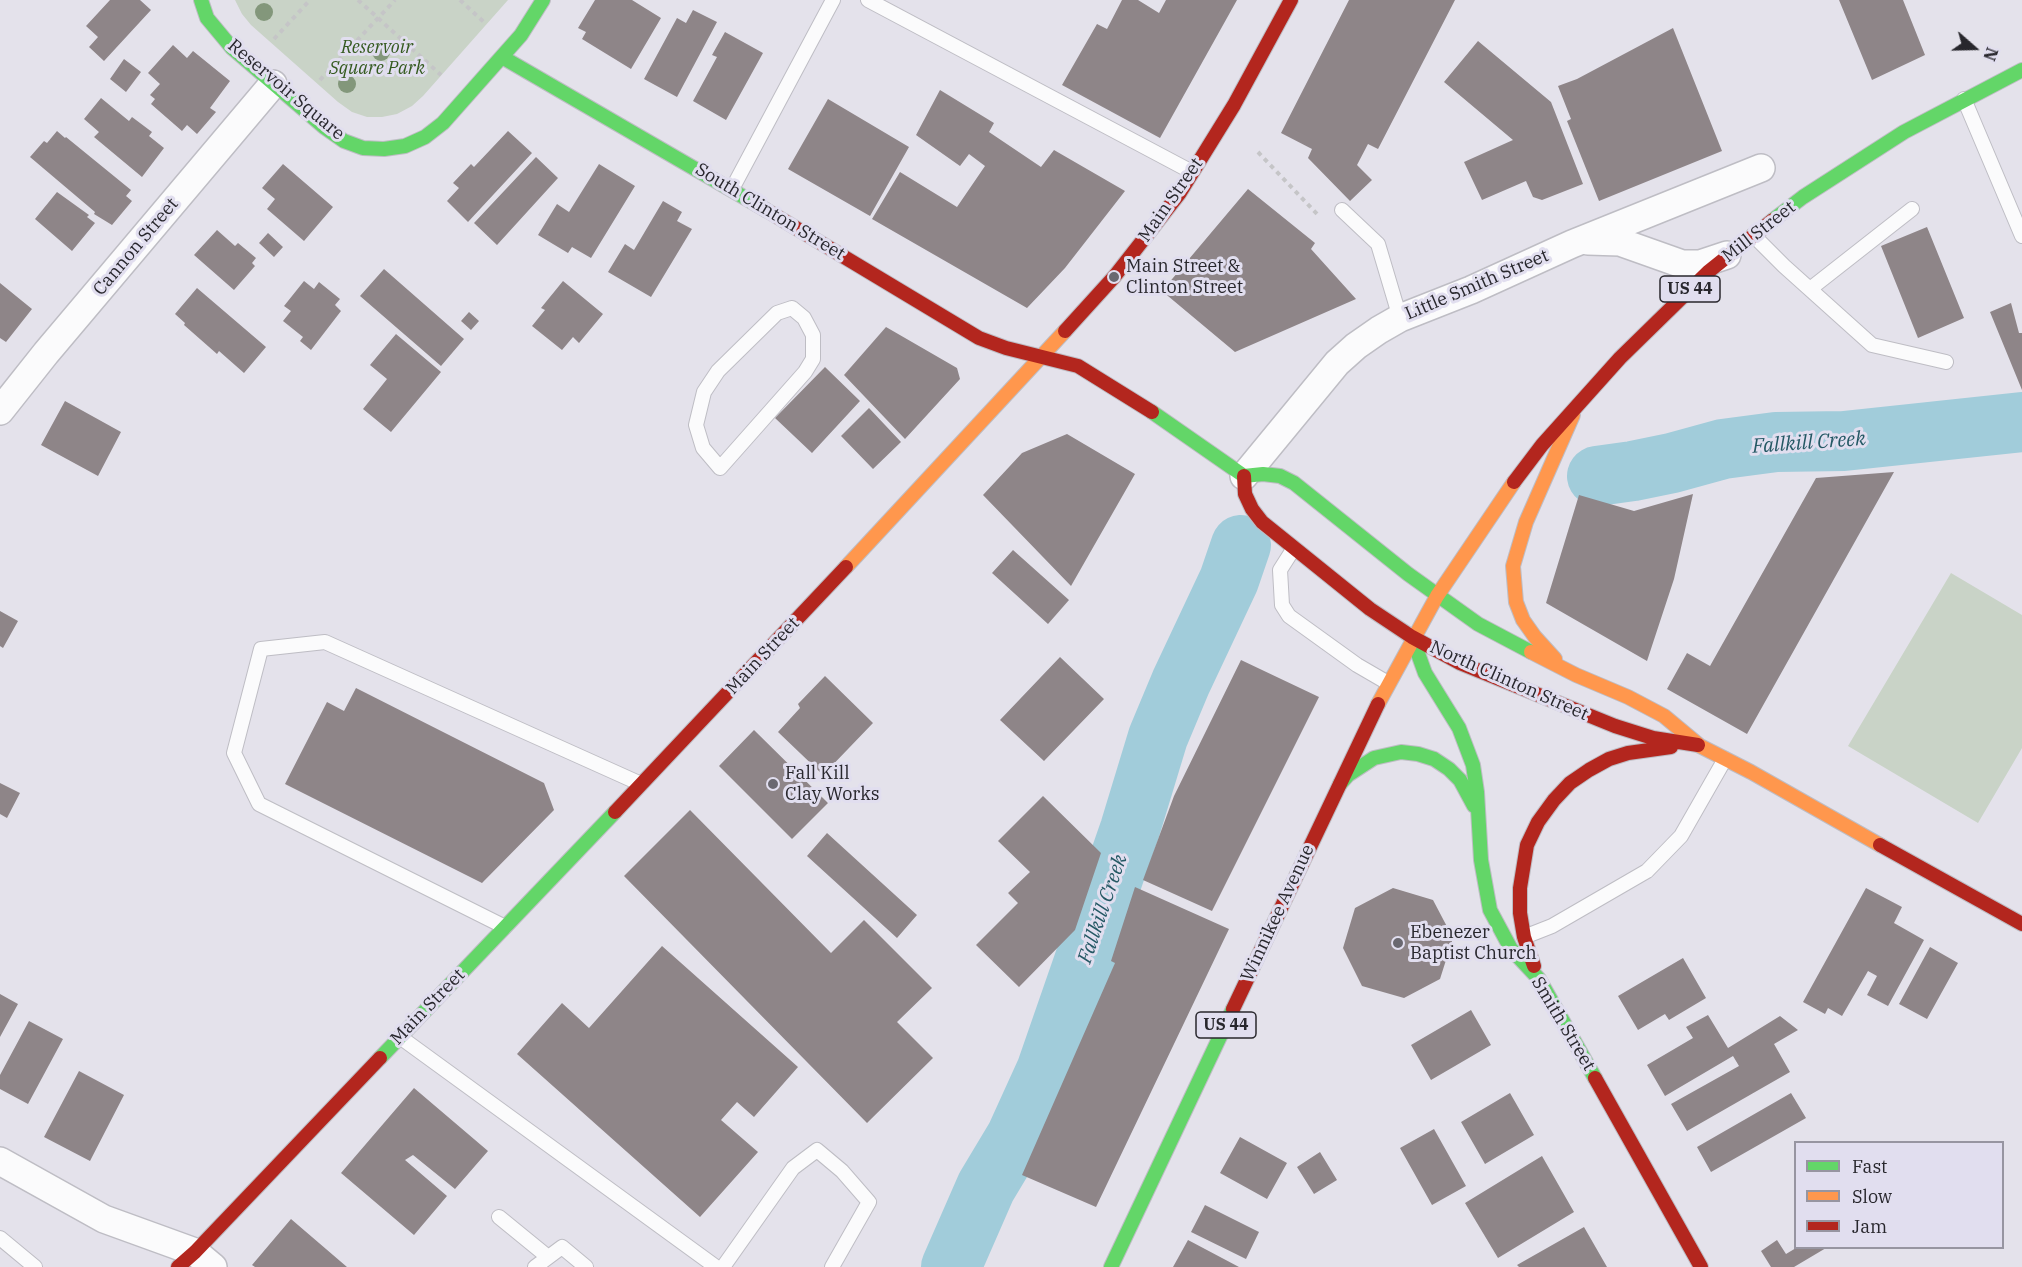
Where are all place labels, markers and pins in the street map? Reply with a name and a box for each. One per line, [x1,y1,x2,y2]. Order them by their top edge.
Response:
place label: Main Street & Clinton Street [1126,256,1243,298]
marker: Main Street & Clinton Street [1107,270,1121,284]
place label: Fall Kill Clay Works [785,763,880,806]
marker: Fall Kill Clay Works [766,777,780,791]
place label: Ebenezer Baptist Church [1410,922,1537,964]
marker: Ebenezer Baptist Church [1391,936,1405,950]

